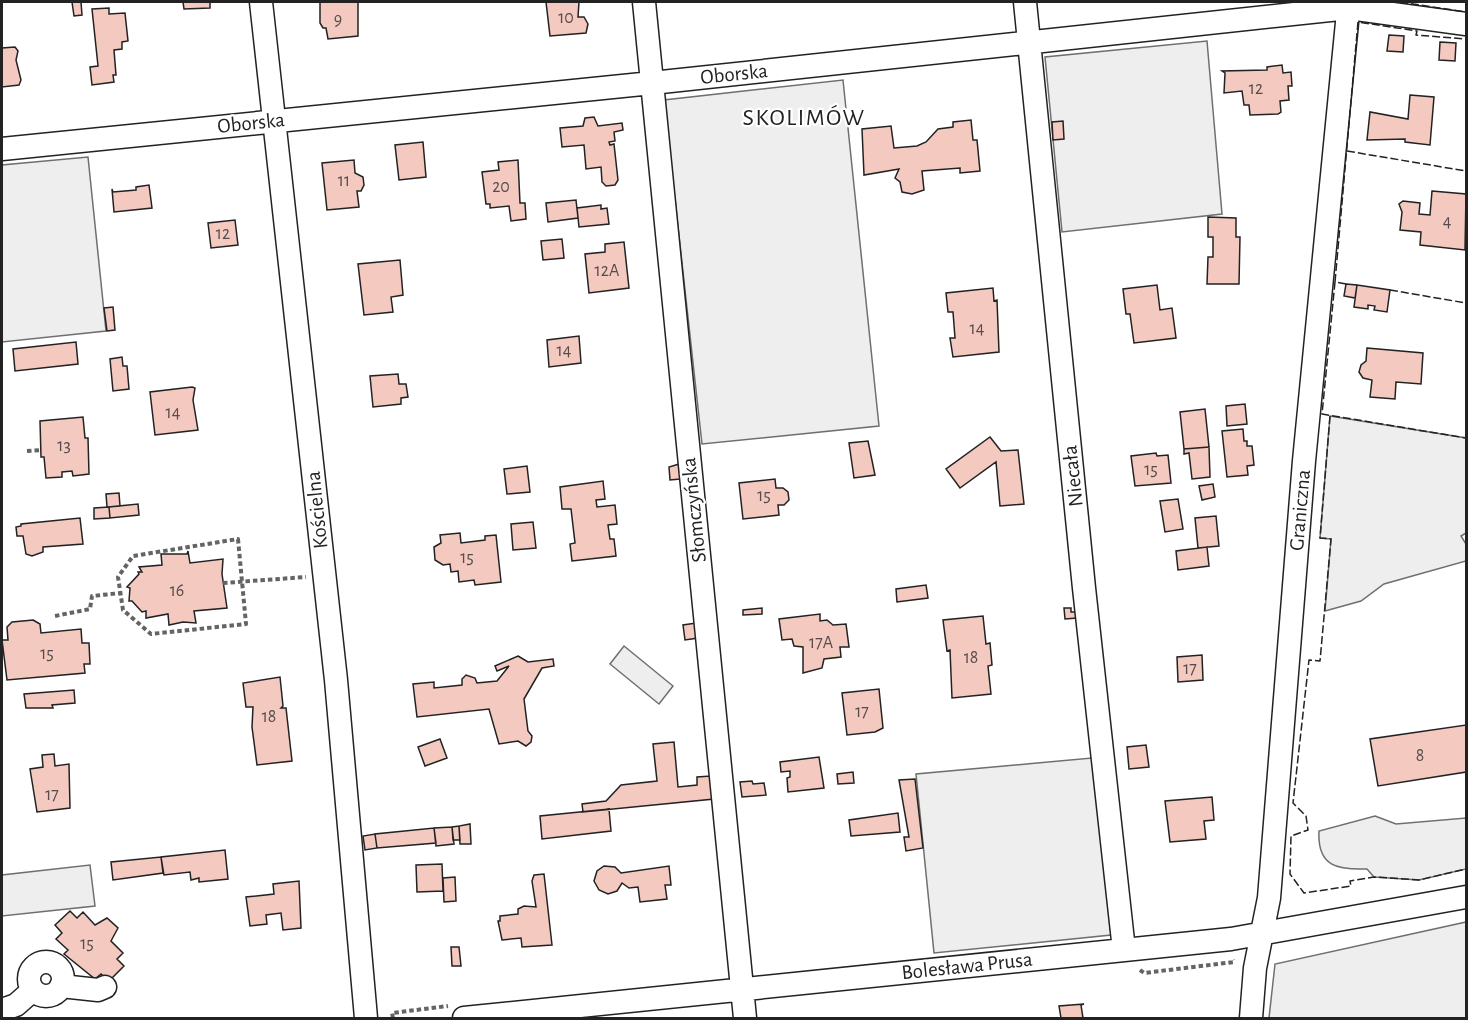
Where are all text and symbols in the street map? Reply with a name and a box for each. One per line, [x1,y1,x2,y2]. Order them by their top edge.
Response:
house number: 10 [558,9,574,27]
house number: 9 [334,11,342,29]
street label: Oborska [699,60,769,88]
house number: 12 [1249,80,1263,98]
district label: SKOLIMÓW [743,104,865,130]
street label: Oborska [216,109,286,137]
house number: 11 [338,172,350,190]
house number: 20 [492,178,510,196]
house number: 4 [1443,213,1452,231]
house number: 12 [216,225,230,243]
house number: 12A [595,262,620,280]
house number: 14 [970,320,985,338]
house number: 14 [557,342,572,360]
house number: 14 [166,404,181,422]
house number: 13 [57,437,71,455]
street label: Niecała [1059,444,1087,508]
street label: Słomczyńska [678,456,710,564]
house number: 15 [1144,461,1158,479]
street label: Graniczna [1286,468,1314,551]
street label: Kościelna [302,470,332,550]
house number: 15 [757,487,771,505]
house number: 15 [460,549,474,567]
house number: 16 [170,582,184,600]
house number: 17A [809,634,834,652]
house number: 15 [40,645,54,663]
house number: 18 [964,649,978,667]
house number: 17 [1183,660,1197,678]
house number: 17 [855,703,869,721]
house number: 18 [262,708,276,726]
house number: 8 [1416,747,1424,765]
house number: 17 [45,786,59,804]
house number: 15 [80,935,94,953]
street label: Bolesława Prusa [901,949,1034,983]

